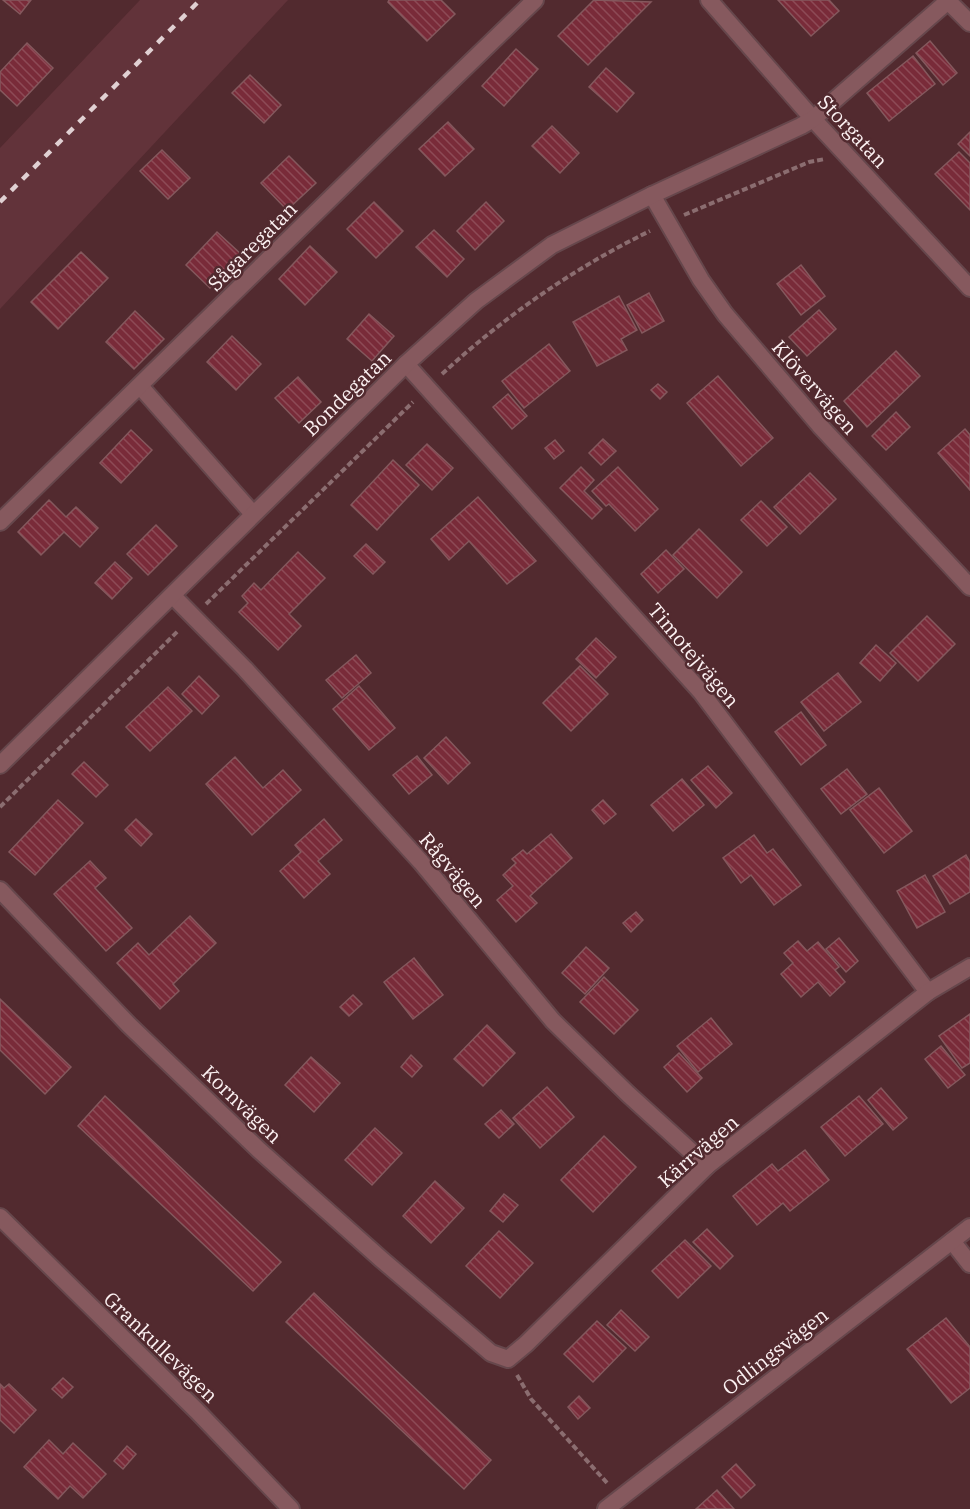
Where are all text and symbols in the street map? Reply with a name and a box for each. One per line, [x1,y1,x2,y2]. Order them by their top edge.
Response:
street label: Storgatan [812,88,894,174]
street label: Sågaregatan [201,195,303,297]
street label: Klövervägen [766,334,864,440]
street label: Bondegatan [297,344,397,442]
street label: Timotejvägen [642,597,746,713]
street label: Rågvägen [413,827,493,914]
street label: Kornvägen [196,1059,288,1149]
street label: Kärrvägen [652,1108,744,1194]
street label: Grankullevägen [98,1286,224,1409]
street label: Odlingsvägen [716,1301,834,1401]

